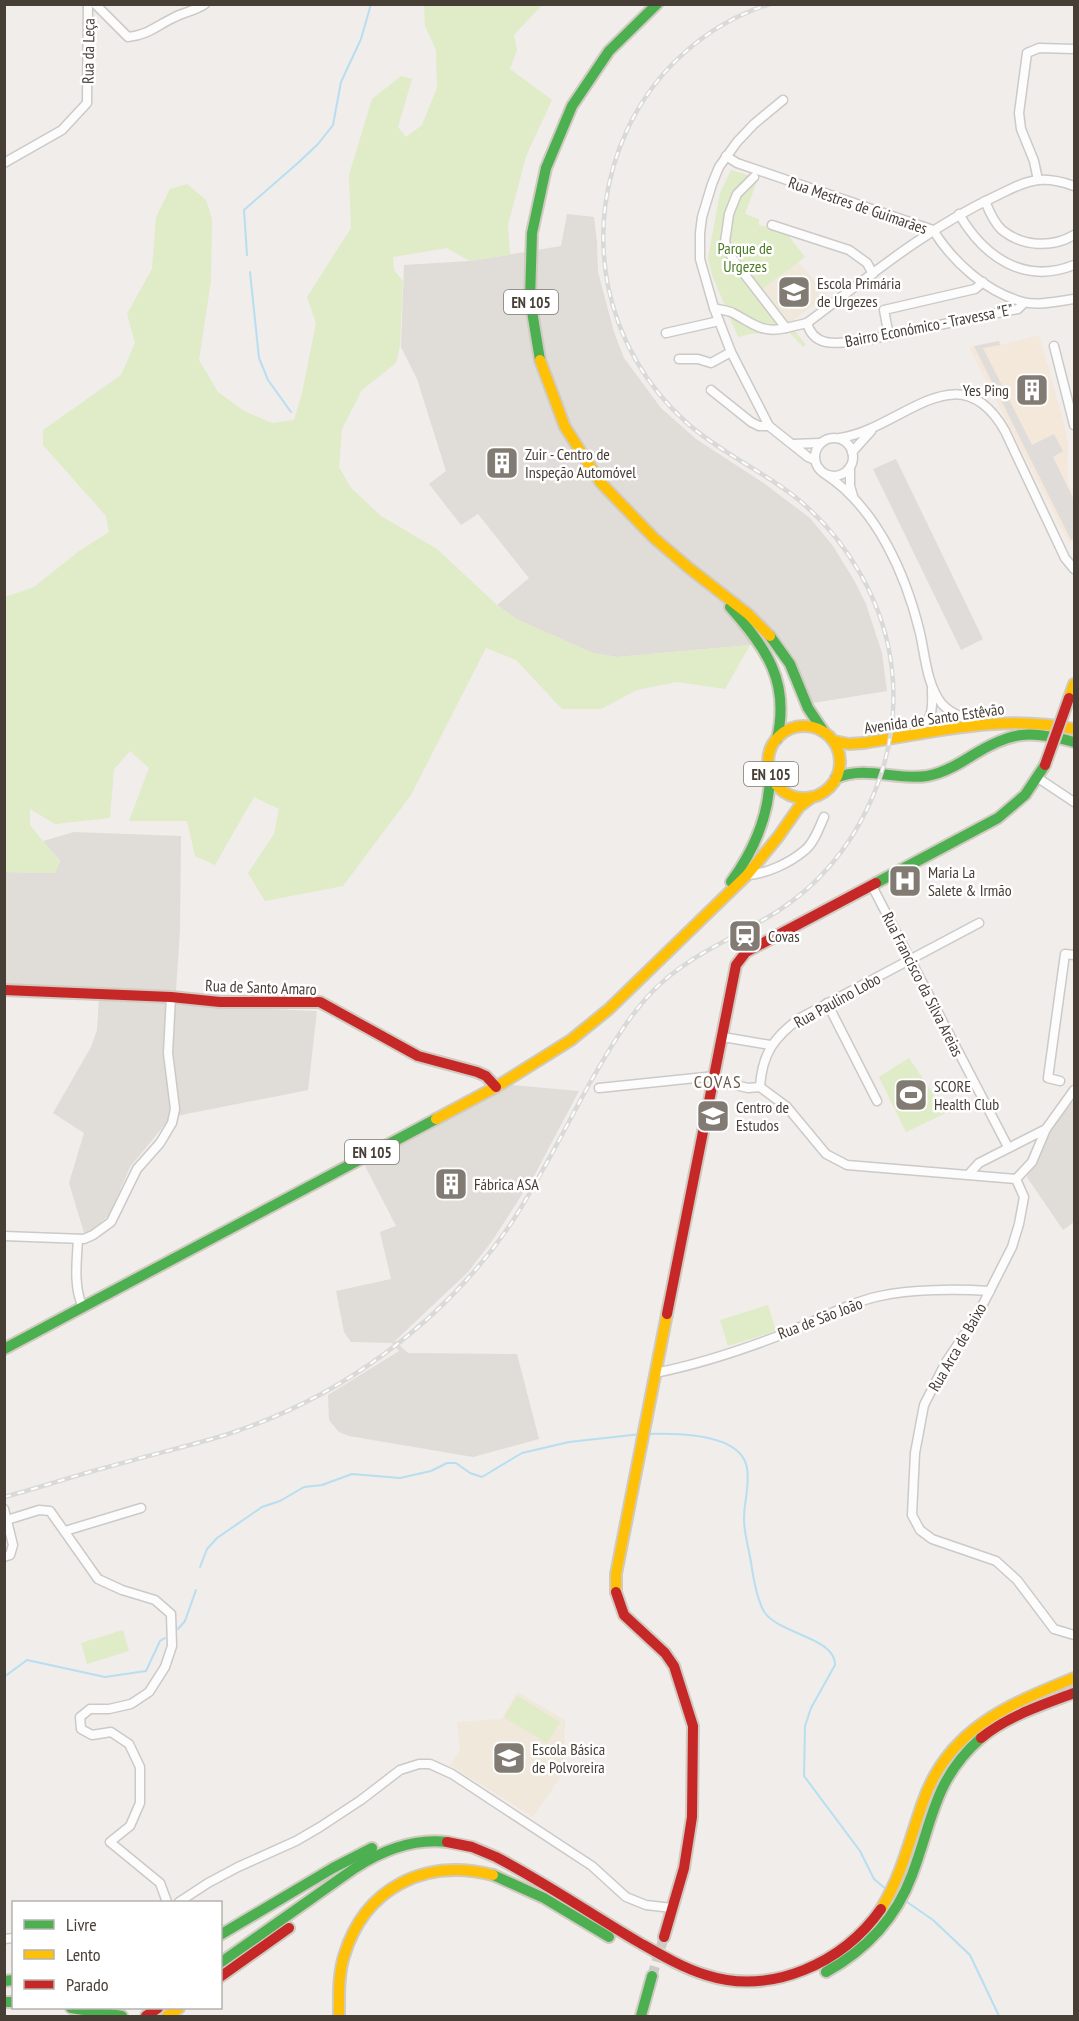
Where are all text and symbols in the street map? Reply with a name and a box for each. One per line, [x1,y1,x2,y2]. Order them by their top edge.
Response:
street label: Rua da Leça [77,18,99,84]
street label: Rua Mestres de Guimarães [786,172,930,238]
park label: Parque de Urgezes [718,238,772,276]
place label: Escola Primária de Urgezes [817,273,901,311]
school or university icon: Escola Primária de Urgezes [776,274,812,310]
road number: EN 105 [504,290,558,314]
street label: Bairro Económico - Travessa "E" [843,299,1015,351]
building icon: Yes Ping [1014,372,1050,408]
place label: Yes Ping [963,380,1009,400]
place label: Zuir - Centro de Inspeção Automóvel [525,444,636,482]
building icon: Zuir - Centro de Inspeção Automóvel [484,445,520,481]
street label: Avenida de Santo Estêvão [863,698,1005,738]
road number: EN 105 [744,762,798,786]
place label: Maria La Salete & Irmão [928,862,1012,900]
hospital icon: Maria La Salete & Irmão [887,863,923,899]
street label: Rua Francisco da Silva Areias [878,908,968,1060]
station icon: Covas [727,918,763,954]
place label: Covas [768,926,800,946]
street label: Rua Paulino Lobo [790,968,884,1032]
street label: Rua de Santo Amaro [205,975,317,999]
district label: COVAS [694,1070,742,1093]
place label: SCORE Health Club [934,1076,999,1114]
sports icon: SCORE Health Club [893,1077,929,1113]
place label: Centro de Estudos [736,1097,789,1135]
school or university icon: Centro de Estudos [695,1098,731,1134]
road number: EN 105 [345,1140,399,1164]
building icon: Fábrica ASA [433,1166,469,1202]
place label: Fábrica ASA [474,1174,539,1194]
street label: Rua de São João [775,1293,865,1343]
street label: Rua Arca de Baixo [924,1299,990,1395]
place label: Escola Básica de Polvoreira [532,1739,605,1777]
school or university icon: Escola Básica de Polvoreira [491,1740,527,1776]
legend [12,1901,222,2009]
text: Livre [66,1913,97,1936]
text: Lento [66,1943,101,1966]
text: Parado [66,1973,109,1996]

